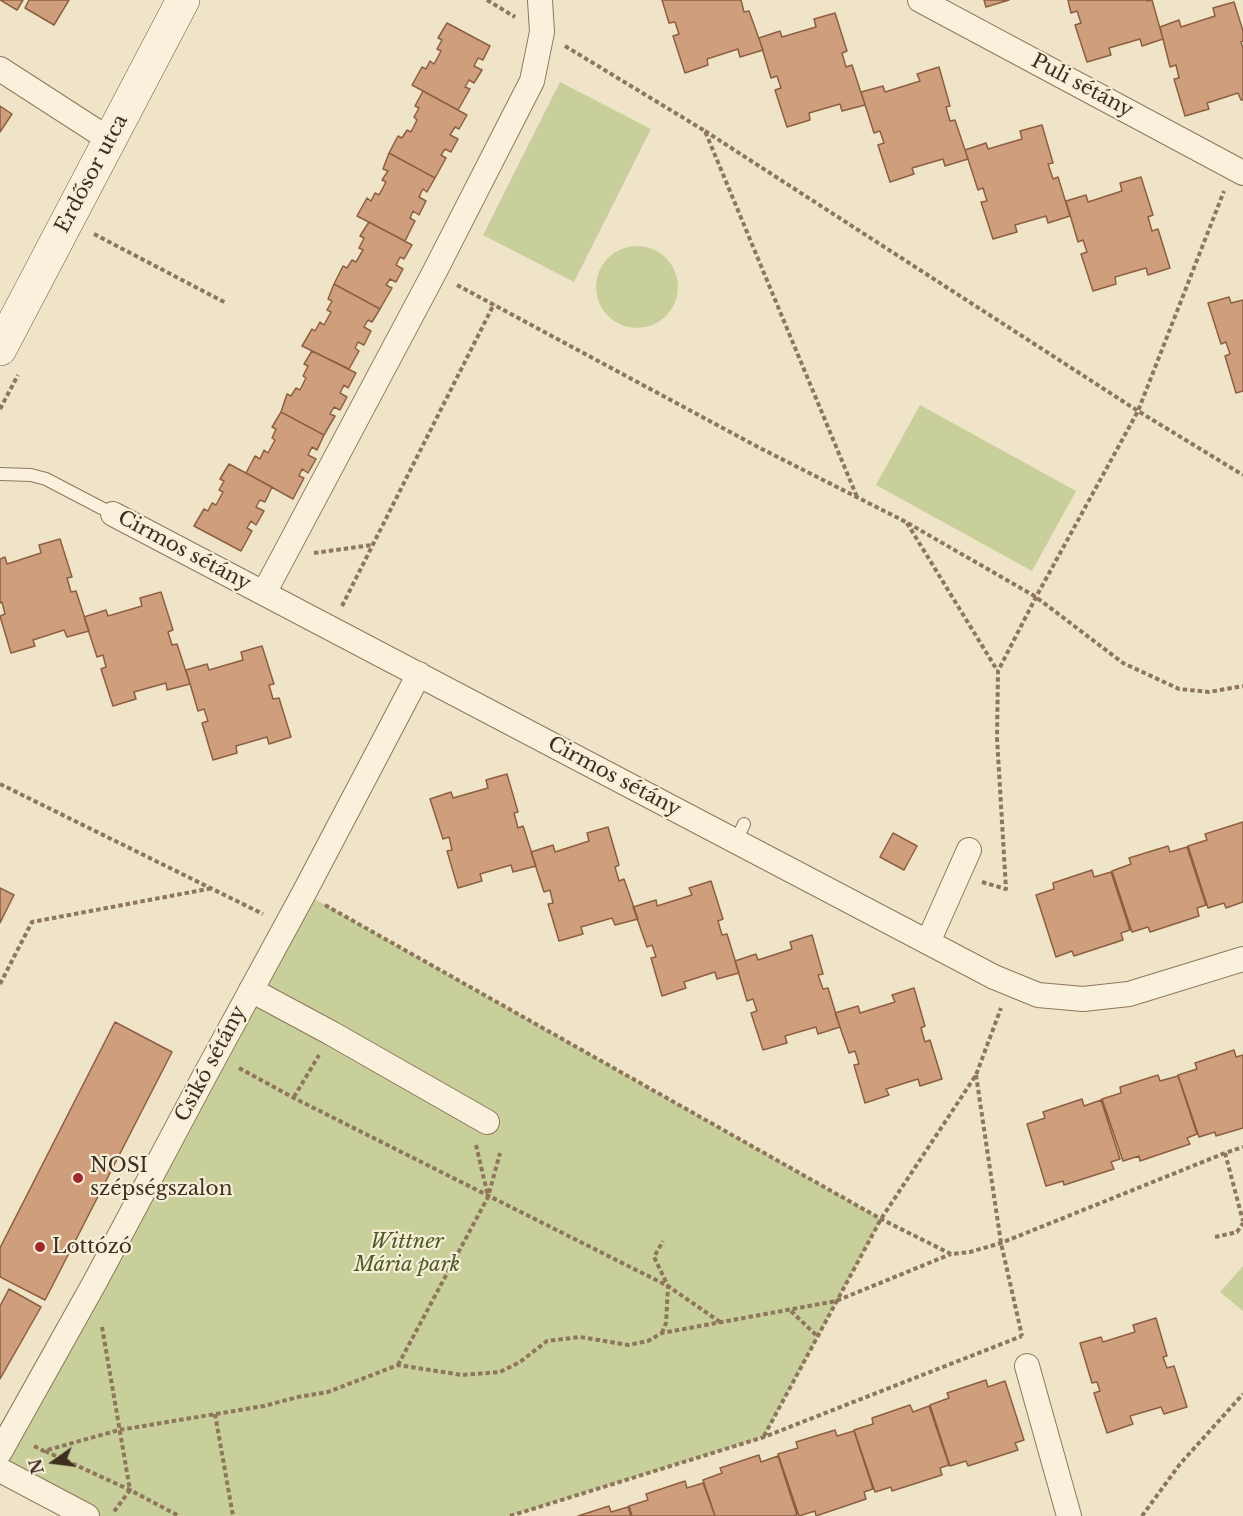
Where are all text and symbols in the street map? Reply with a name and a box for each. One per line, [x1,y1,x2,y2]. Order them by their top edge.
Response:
street label: Puli sétány [1027,49,1137,123]
street label: Erdősor utca [51,111,133,237]
street label: Cirmos sétány [113,506,255,596]
street label: Cirmos sétány [543,732,685,822]
street label: Csikó sétány [170,1002,252,1126]
place label: NOSI szépségszalon [90,1154,232,1201]
marker: NOSI szépségszalon [71,1171,85,1185]
park label: Wittner Mária park [354,1230,460,1277]
place label: Lottózó [52,1235,132,1259]
marker: Lottózó [33,1240,47,1254]
north arrow [24,1432,84,1492]
text: N [25,1457,48,1476]

